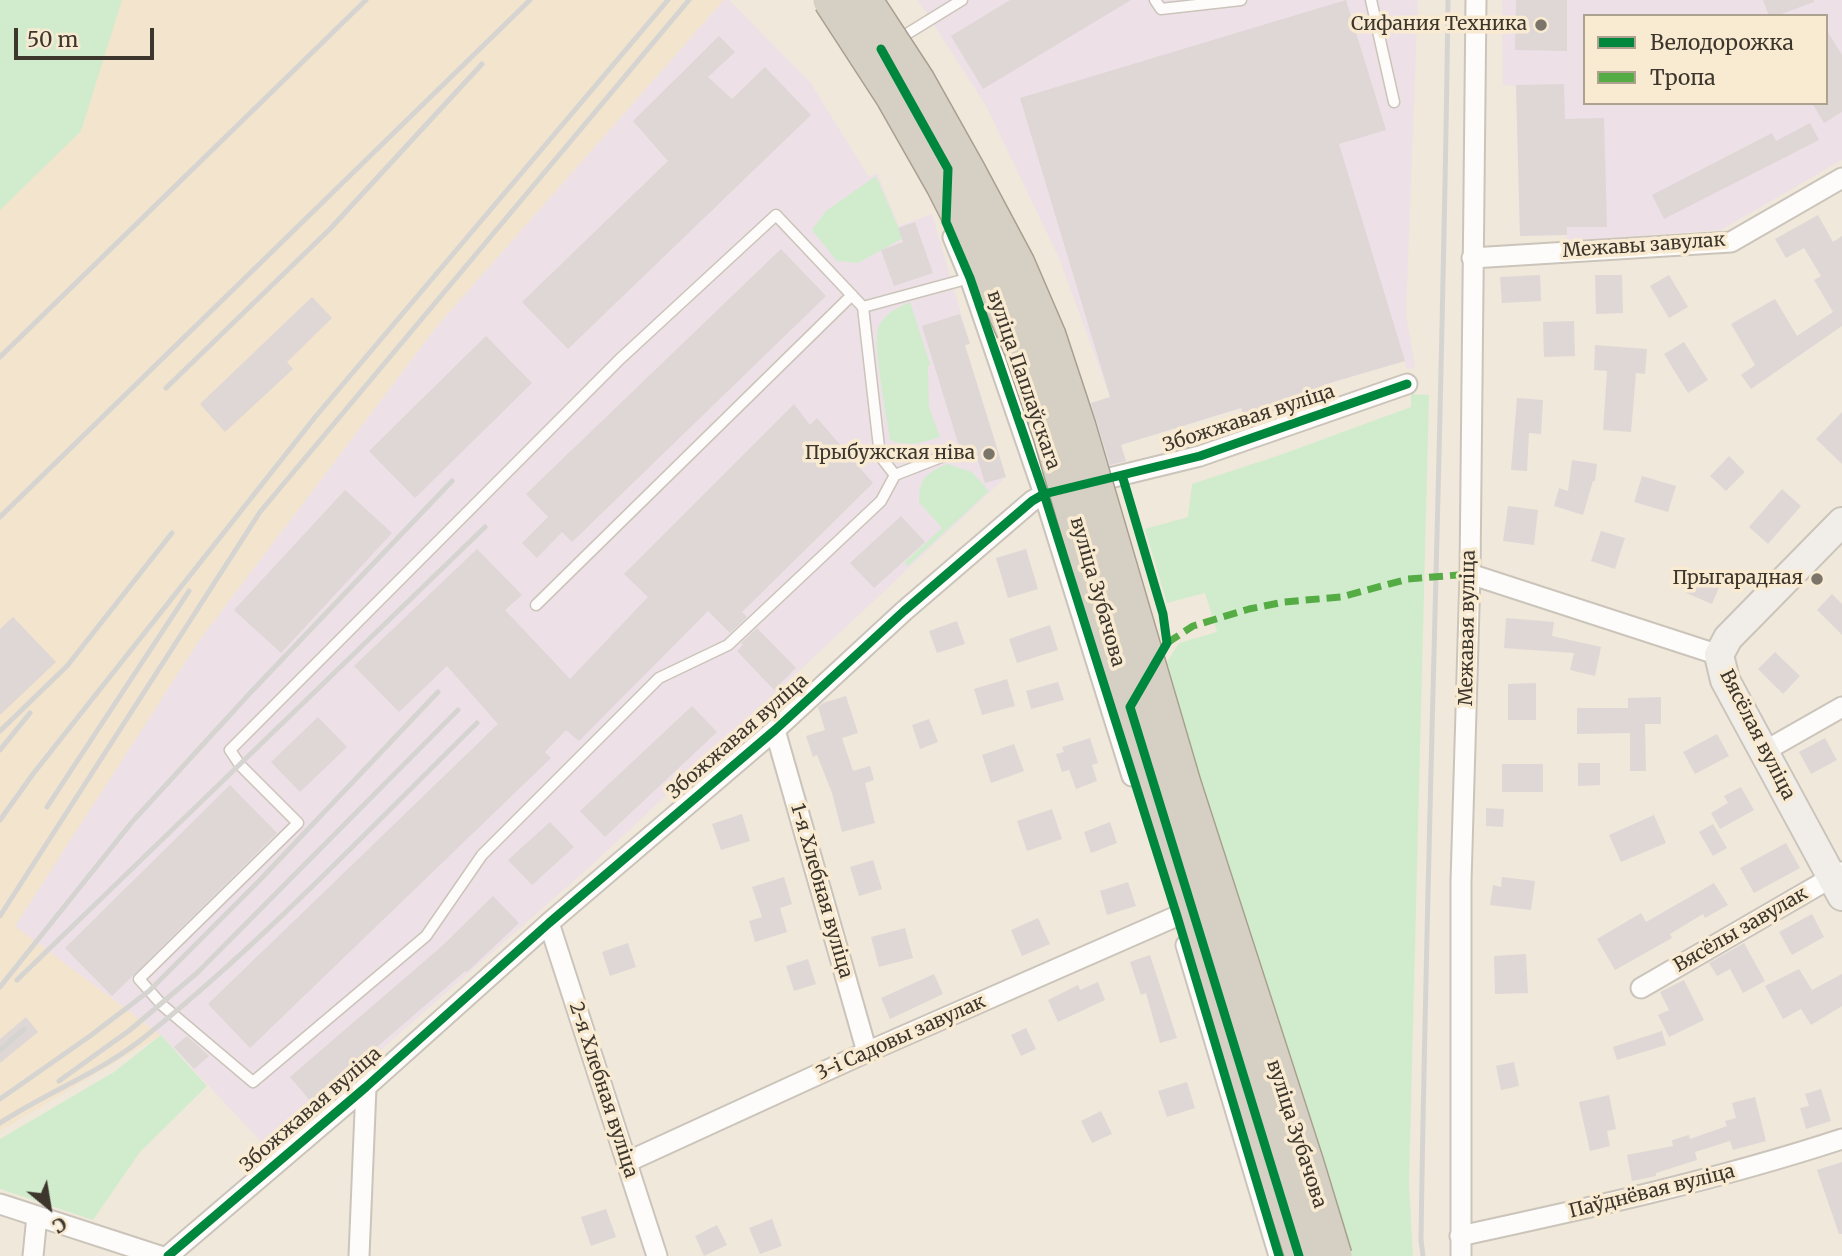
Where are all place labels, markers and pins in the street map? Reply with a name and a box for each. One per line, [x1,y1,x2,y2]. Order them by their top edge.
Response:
place label: Сифания Техника [1351,14,1527,36]
marker: Сифания Техника [1533,17,1549,33]
place label: Прыбужская ніва [805,443,975,465]
marker: Прыбужская ніва [981,446,997,462]
place label: Прыгарадная [1672,568,1803,590]
marker: Прыгарадная [1809,571,1825,587]

